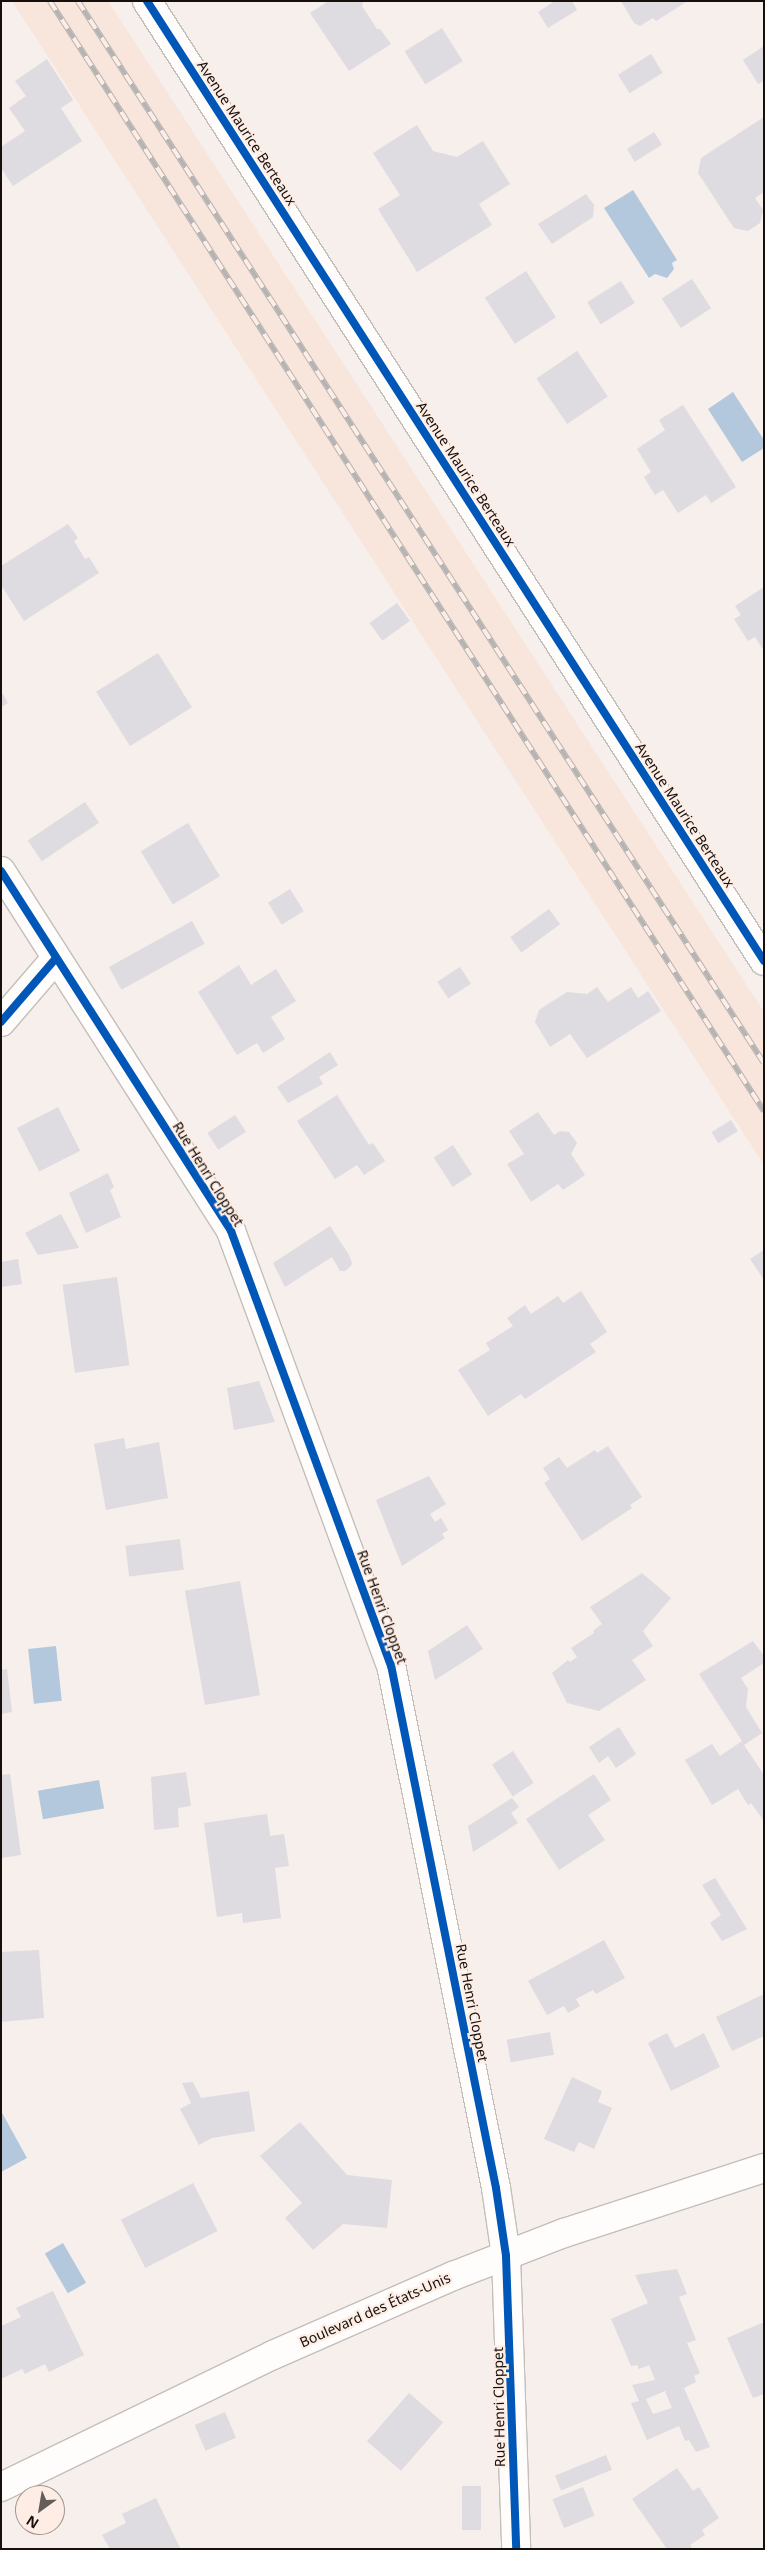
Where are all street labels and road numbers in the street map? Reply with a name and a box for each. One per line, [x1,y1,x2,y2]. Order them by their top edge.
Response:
street label: Avenue Maurice Berteaux [194,57,300,209]
street label: Avenue Maurice Berteaux [413,398,519,550]
street label: Avenue Maurice Berteaux [632,739,738,891]
street label: Rue Henri Cloppet [169,1119,247,1229]
street label: Rue Henri Cloppet [354,1548,410,1666]
street label: Rue Henri Cloppet [452,1943,492,2063]
street label: Boulevard des États-Unis [297,2269,453,2351]
street label: Rue Henri Cloppet [490,2347,508,2467]

